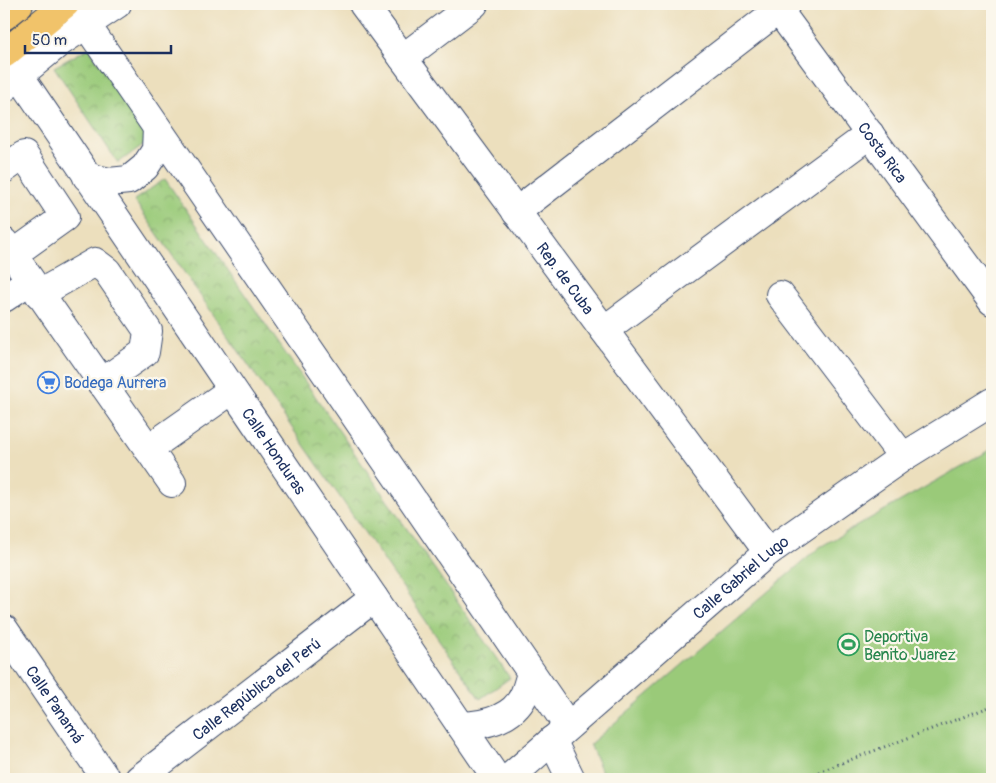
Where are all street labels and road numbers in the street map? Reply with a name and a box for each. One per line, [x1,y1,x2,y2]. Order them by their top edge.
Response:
street label: Costa Rica [853,118,911,187]
street label: Rep. de Cuba [532,239,598,319]
street label: Calle Honduras [237,404,310,499]
street label: Calle Gabriel Lugo [689,531,793,624]
street label: Calle República del Perú [189,634,325,745]
street label: Calle Panamá [21,662,88,748]

